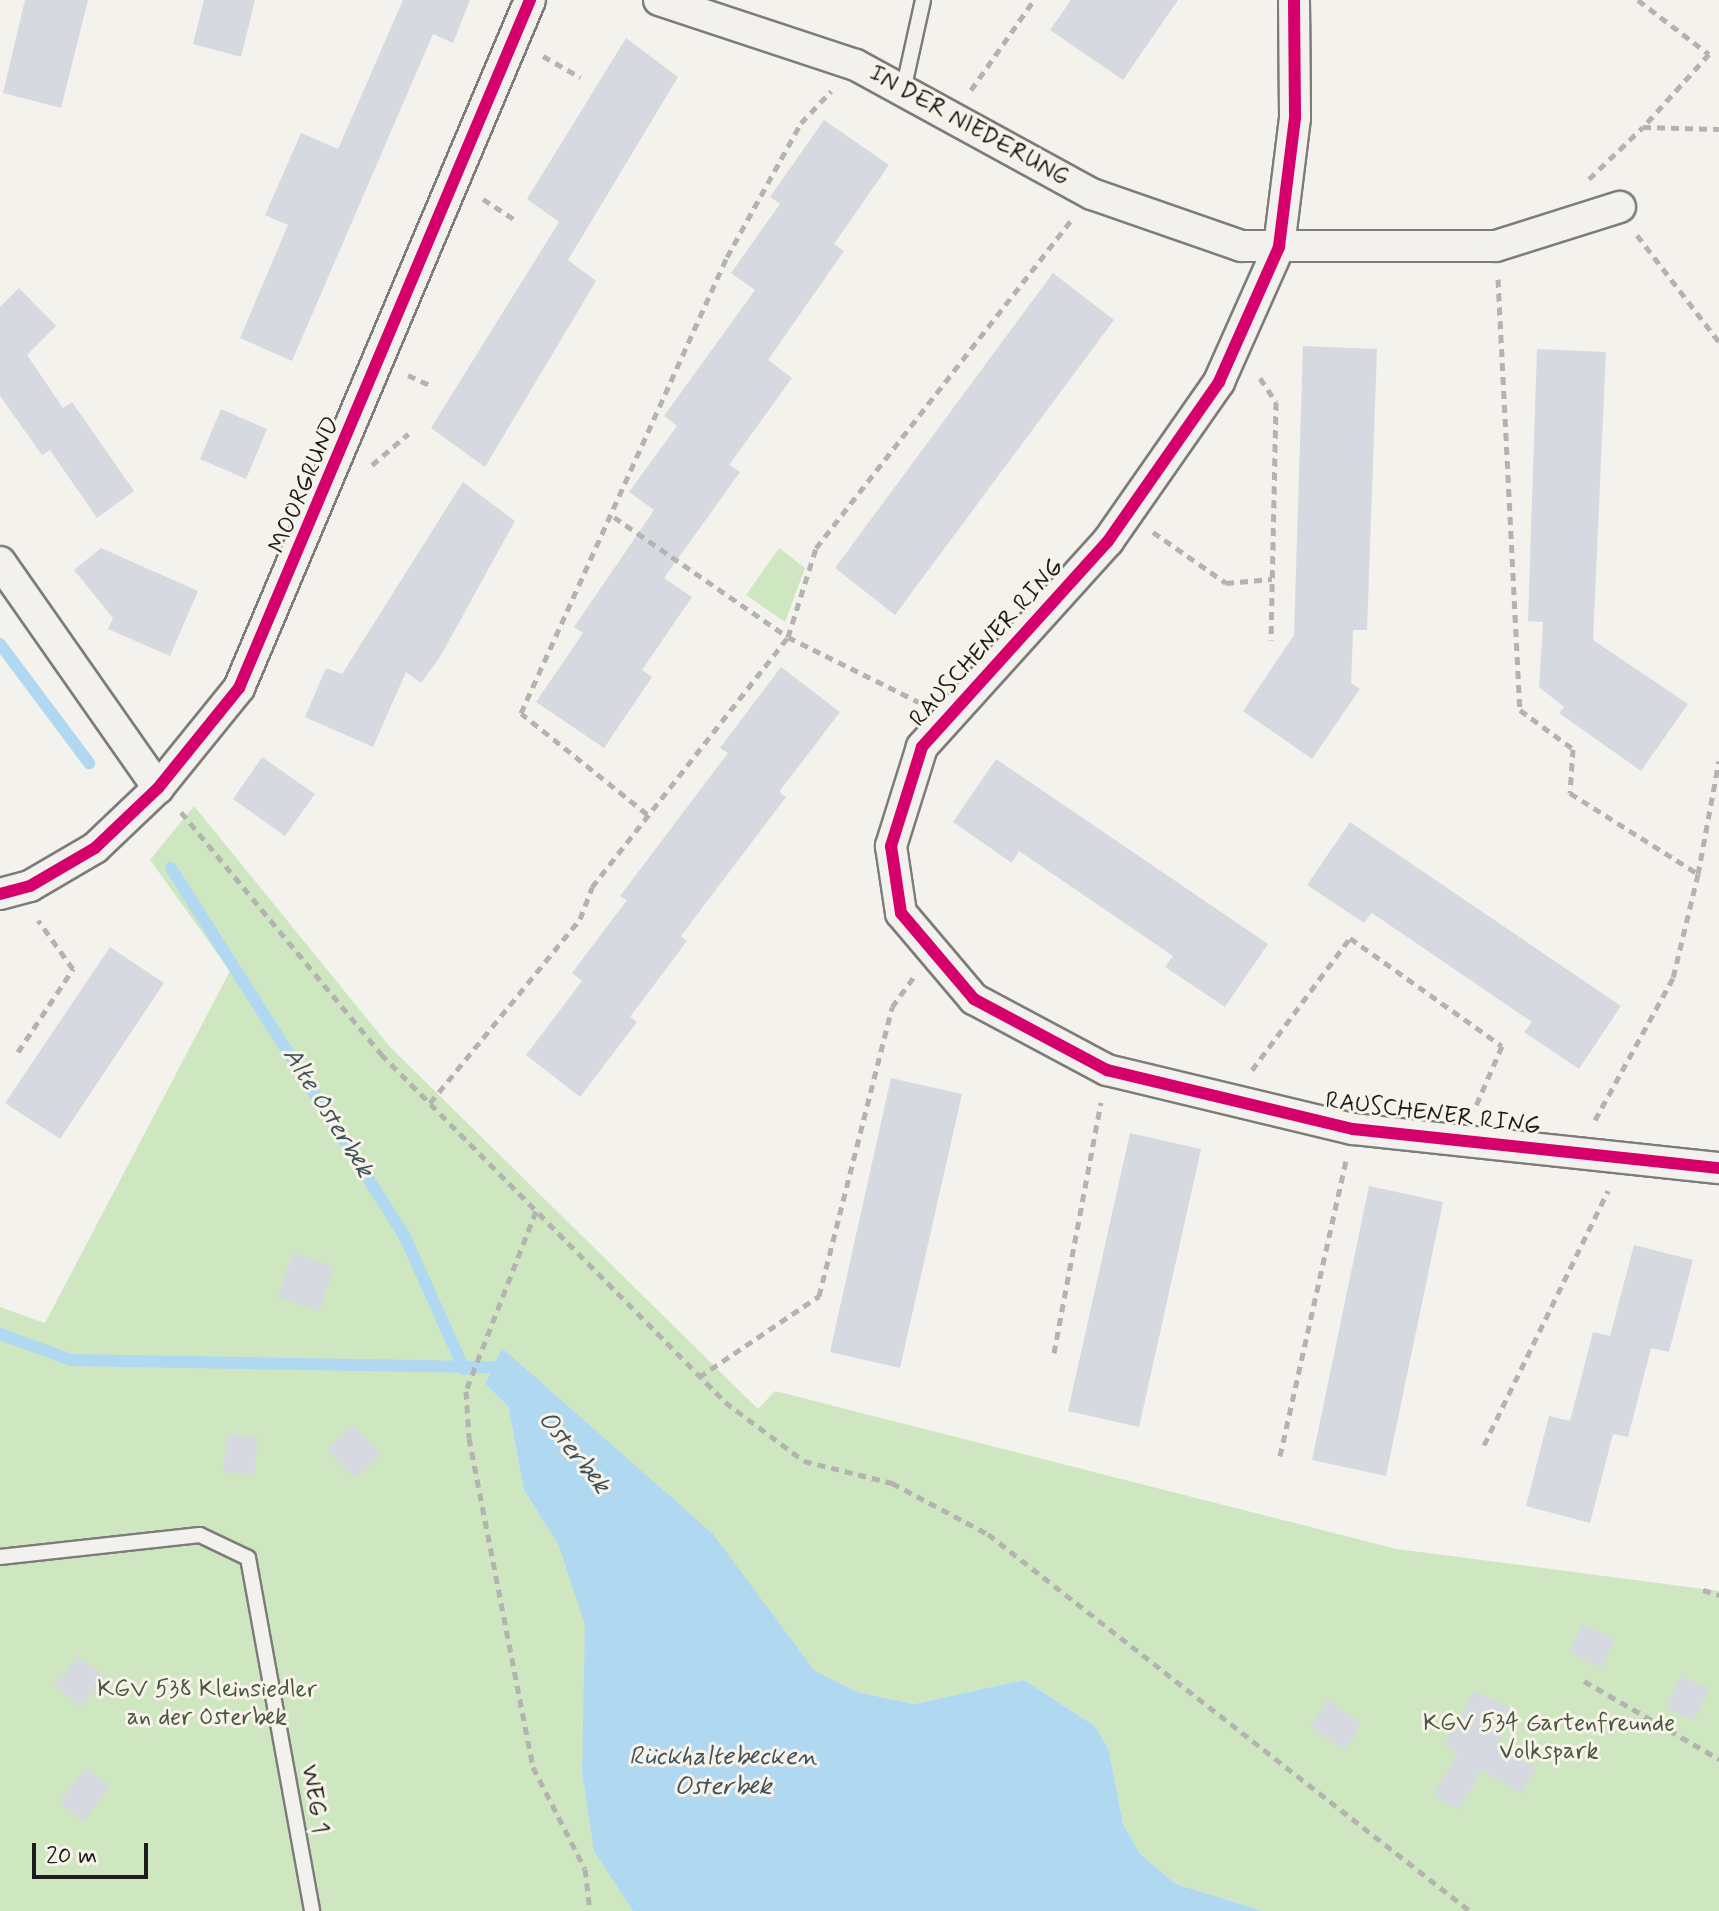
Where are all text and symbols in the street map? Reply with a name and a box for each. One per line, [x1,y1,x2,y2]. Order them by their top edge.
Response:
street label: IN DER NIEDERUNG [864,59,1074,193]
street label: MOORGRUND [263,412,347,558]
street label: RAUSCHENER RING [904,553,1070,733]
water label: Alte Osterbek [274,1041,380,1185]
street label: RAUSCHENER RING [1324,1087,1542,1141]
water label: Osterbek [530,1405,616,1501]
park label: KGV 538 Kleinsiedler an der Osterbek [97,1676,317,1732]
park label: KGV 534 Gartenfreunde Volkspark [1423,1710,1675,1766]
water label: Rückhaltebecken Osterbek [629,1742,817,1804]
street label: WEG 1 [294,1762,334,1836]
scale bar [36,1827,152,1877]
text: 20 m [46,1841,97,1872]

